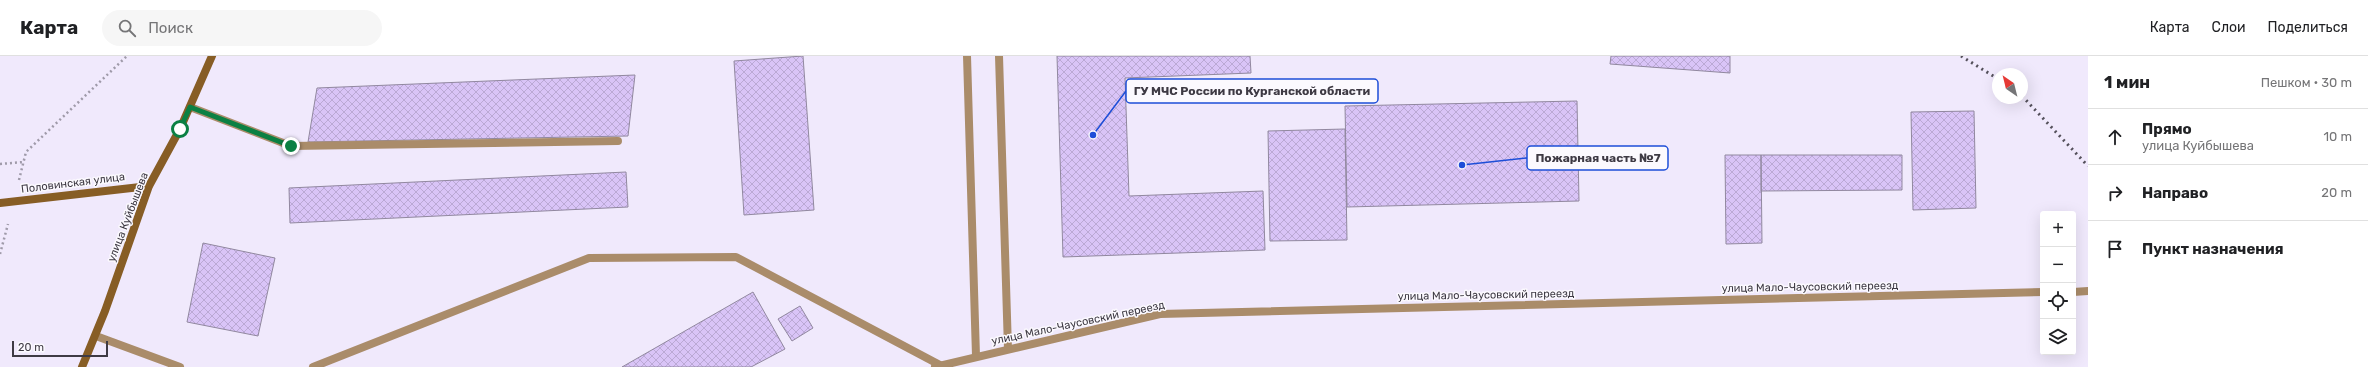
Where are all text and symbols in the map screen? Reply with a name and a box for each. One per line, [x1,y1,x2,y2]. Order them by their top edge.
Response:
search box [102,10,382,46]
text: Карта [20,16,78,39]
icon: search [116,17,138,39]
text: Поиск [148,19,193,37]
text: Карта [2150,19,2190,36]
text: Слои [2212,19,2246,36]
text: Поделиться [2268,19,2348,36]
north arrow [1992,68,2028,104]
text: 1 мин [2104,72,2150,92]
text: Пешком · 30 m [2261,75,2352,90]
callout: ГУ МЧС России по Курганской области [1126,79,1378,103]
text: ГУ МЧС России по Курганской области [1134,84,1370,98]
route start [171,120,189,138]
text: Прямо [2142,120,2192,138]
icon: ahead [2104,126,2126,148]
text: 10 m [2323,129,2352,144]
route end [282,137,300,155]
text: улица Куйбышева [2142,138,2254,153]
callout: Пожарная часть №7 [1527,146,1668,170]
text: Пожарная часть №7 [1535,151,1661,165]
street label: Половинская улица [20,170,126,196]
street label: улица Куйбышева [105,170,151,264]
icon: right [2104,182,2126,204]
text: Направо [2142,184,2208,202]
text: 20 m [2321,185,2352,200]
map controls [2040,211,2076,355]
button: + [2040,211,2076,247]
icon: arrive [2104,238,2126,260]
text: Пункт назначения [2142,240,2284,258]
button: − [2040,247,2076,283]
street label: улица Мало-Чаусовский переезд [1722,279,1899,295]
button: locate [2040,283,2076,319]
street label: улица Мало-Чаусовский переезд [1398,287,1575,303]
street label: улица Мало-Чаусовский переезд [990,298,1166,348]
button: layers [2040,319,2076,355]
scale bar [12,339,108,358]
text: 20 m [18,341,44,354]

